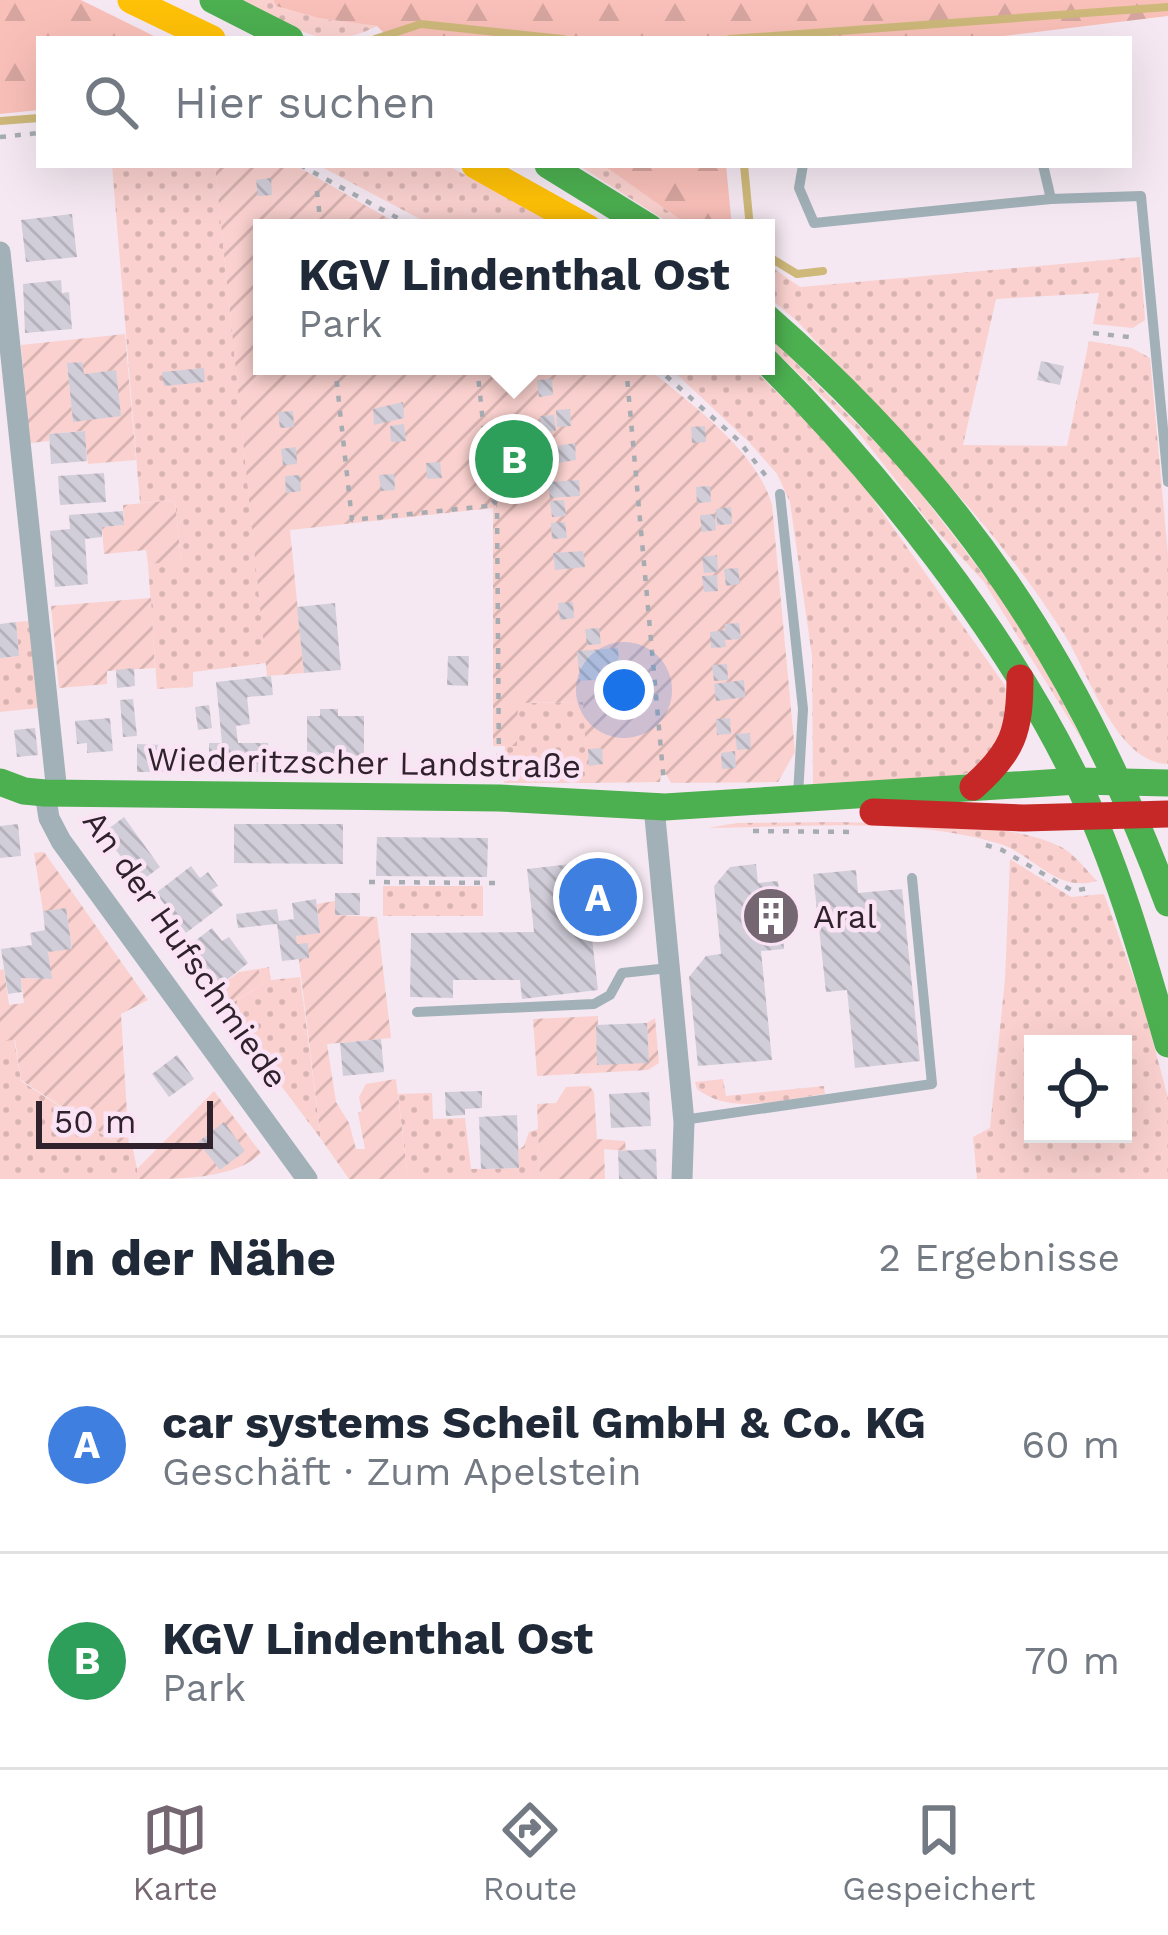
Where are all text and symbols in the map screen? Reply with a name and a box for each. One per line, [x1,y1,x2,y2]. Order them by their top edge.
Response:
search box [36,36,1132,168]
icon: search [78,69,144,135]
text: Hier suchen [174,76,436,129]
popup [253,219,775,375]
text: KGV Lindenthal Ost [298,248,730,301]
text: Park [298,301,382,346]
pin: B [475,414,553,504]
your location [594,660,654,720]
street label: Wiederitzscher Landstraße [147,739,581,786]
street label: An der Hufschmiede [75,803,296,1096]
pin: A [559,852,637,942]
building icon: Aral [740,885,802,947]
place label: Aral [813,897,877,936]
map controls [1024,1035,1132,1143]
button: locate [1024,1035,1132,1143]
scale bar [36,1095,213,1148]
text: 50 m [54,1102,136,1141]
text: In der Nähe [48,1228,336,1287]
text: 2 Ergebnisse [878,1235,1120,1280]
text: car systems Scheil GmbH & Co. KG [162,1396,926,1449]
text: A [74,1422,100,1467]
text: 60 m [1022,1422,1120,1467]
text: Geschäft · Zum Apelstein [162,1449,642,1494]
text: KGV Lindenthal Ost [162,1612,593,1665]
text: B [74,1638,100,1683]
text: 70 m [1024,1638,1120,1683]
text: Park [162,1665,246,1710]
tab: Karte [133,1797,218,1908]
tab: Route [483,1797,577,1908]
tab: Gespeichert [842,1797,1035,1908]

